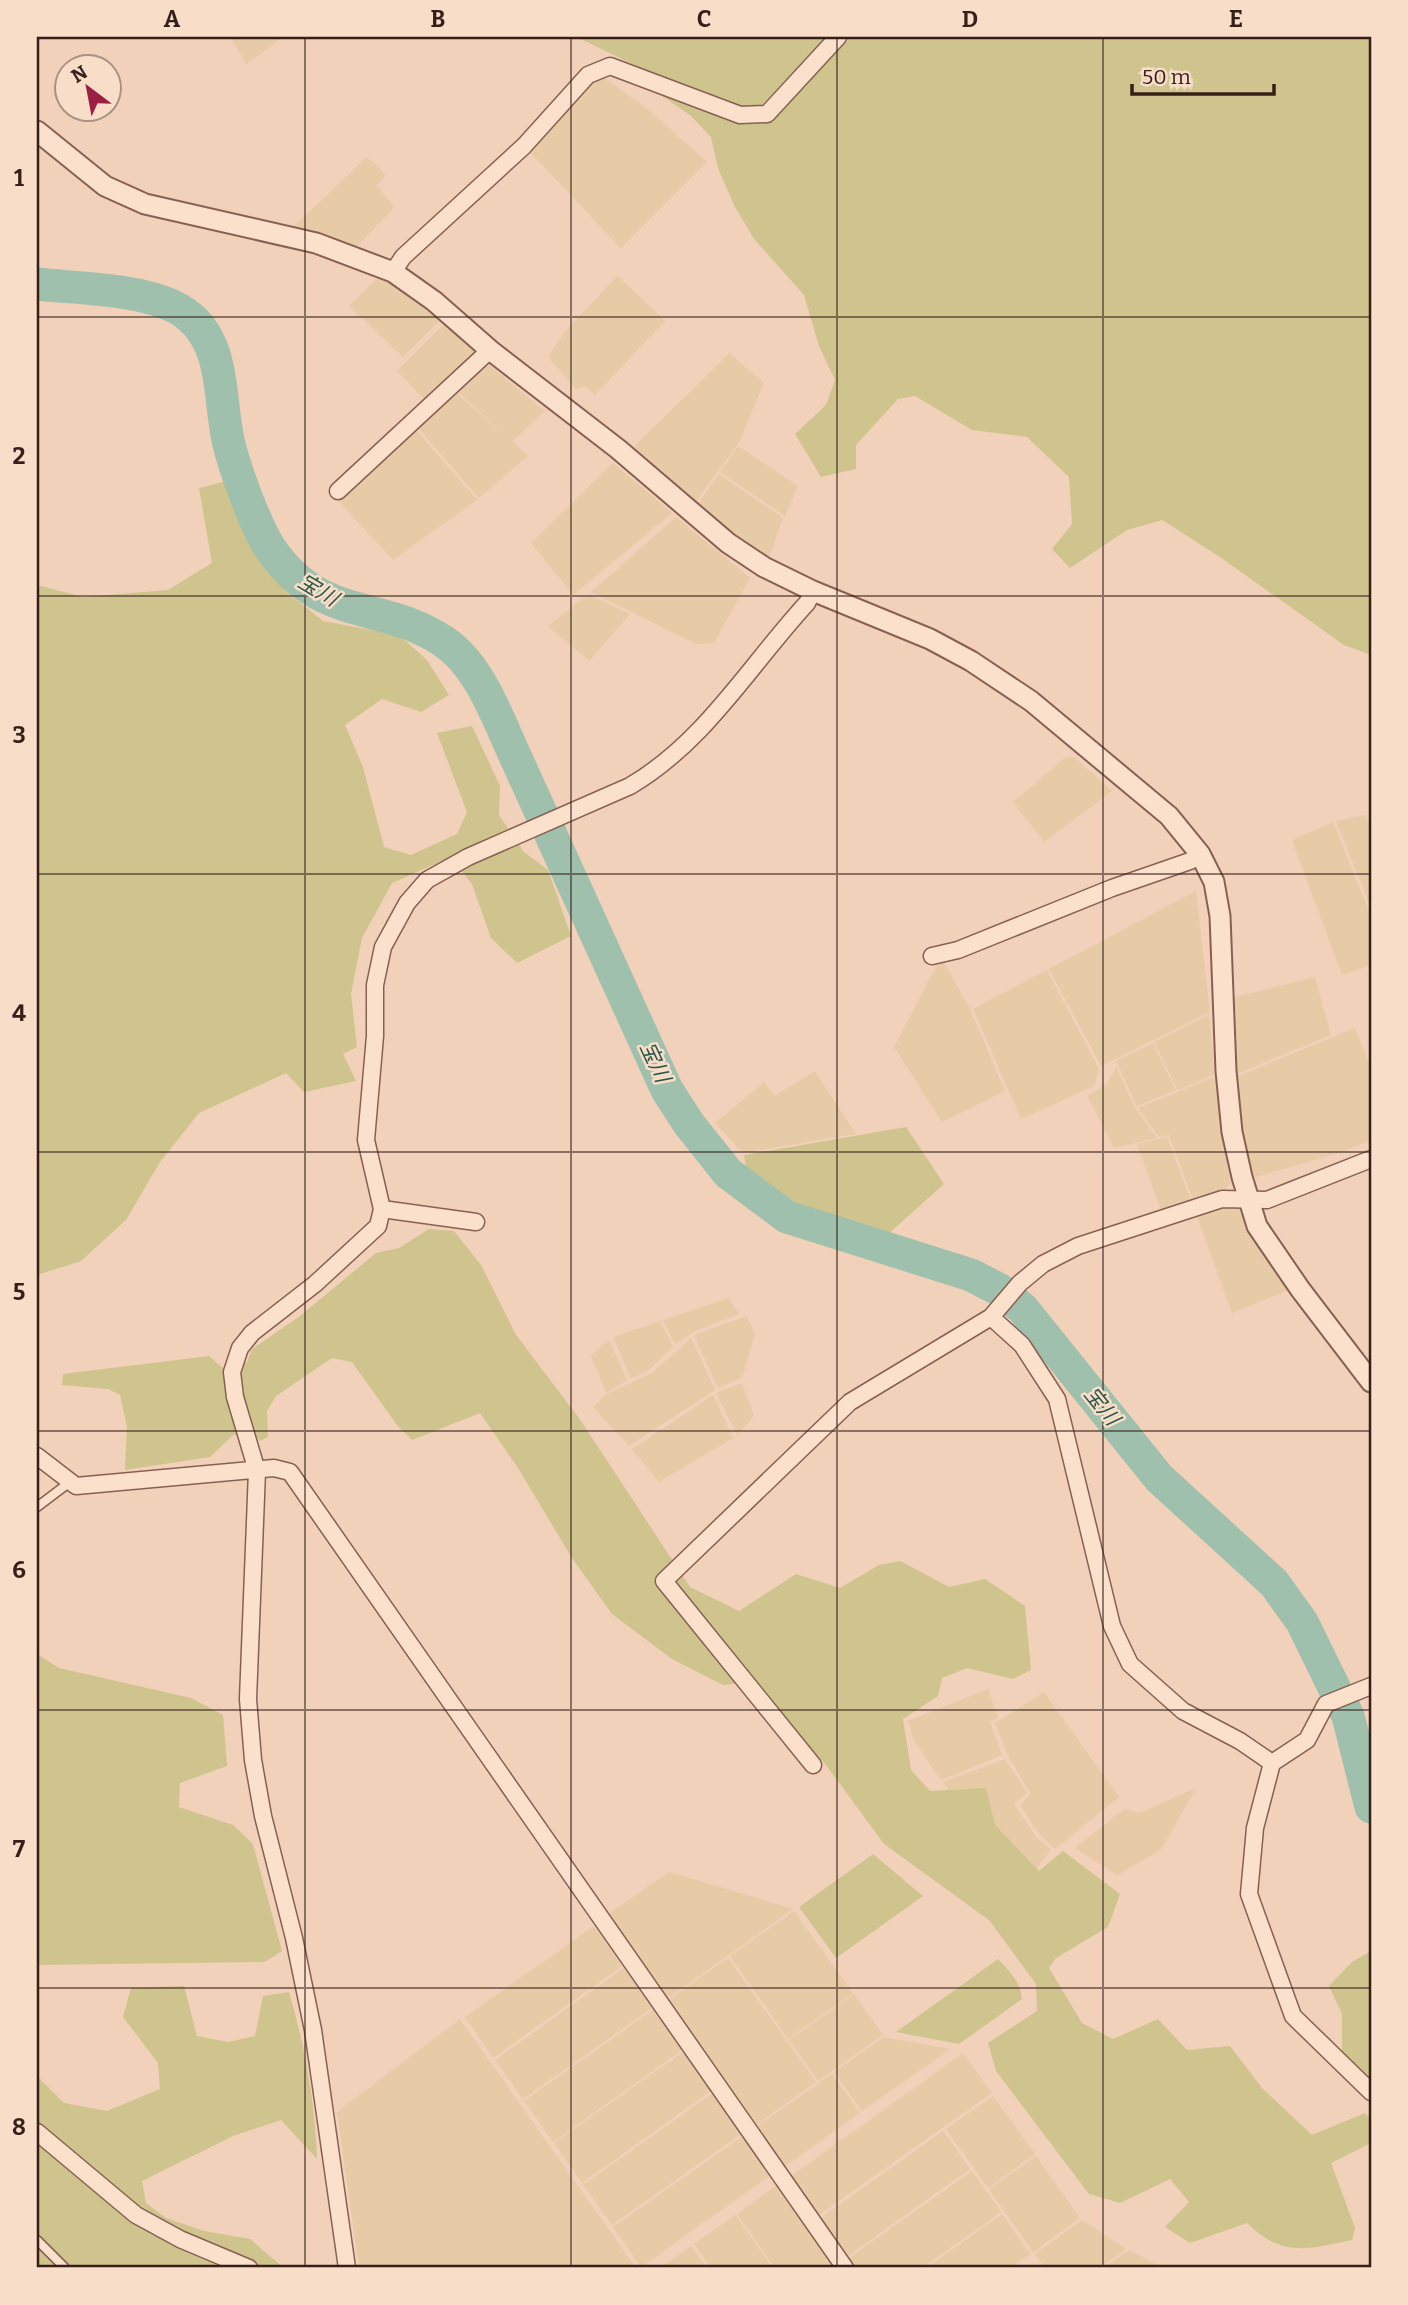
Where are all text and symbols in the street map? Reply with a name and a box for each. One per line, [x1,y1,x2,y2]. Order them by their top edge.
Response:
text: A [164,5,181,33]
text: B [431,5,445,33]
text: C [697,5,711,33]
text: D [962,5,978,33]
text: E [1229,5,1243,33]
north arrow [52,52,122,122]
scale bar [1132,52,1273,96]
text: N [67,60,92,88]
text: 50 m [1142,64,1191,90]
text: 1 [14,164,24,192]
text: 2 [13,442,26,470]
water label: 宝川 [293,568,344,613]
text: 3 [12,721,26,749]
text: 4 [12,999,26,1027]
water label: 宝川 [634,1037,677,1088]
text: 5 [13,1278,25,1306]
water label: 宝川 [1079,1381,1127,1432]
text: 6 [12,1556,26,1584]
text: 7 [13,1835,26,1863]
text: 8 [12,2113,26,2141]

